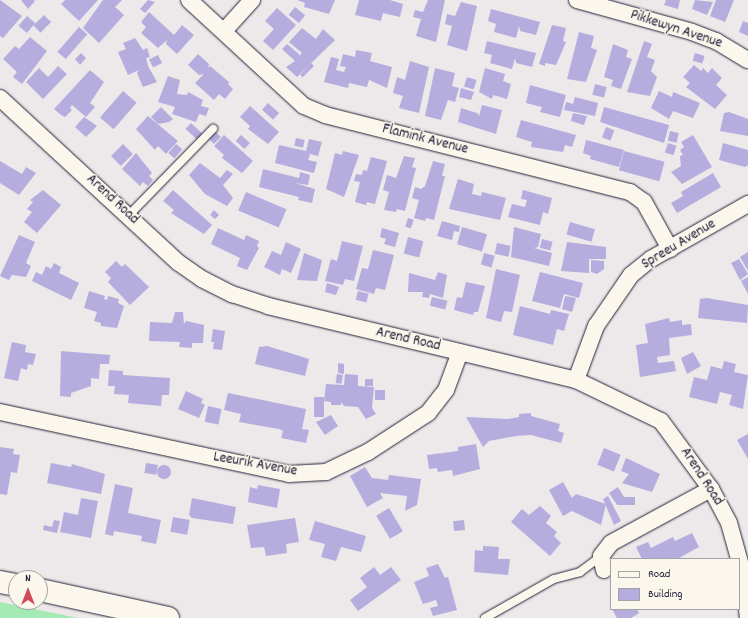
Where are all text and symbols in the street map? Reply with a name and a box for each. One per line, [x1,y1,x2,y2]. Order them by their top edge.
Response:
street label: Pikkewyn Avenue [628,7,724,53]
street label: Flamink Avenue [380,121,470,159]
street label: Arend Road [82,171,142,229]
street label: Spreeu Avenue [639,216,719,274]
street label: Arend Road [374,324,442,356]
street label: Arend Road [676,445,726,509]
street label: Leeurik Avenue [212,449,298,481]
legend [610,558,740,610]
text: Road [648,566,670,583]
north arrow [8,570,48,610]
text: N [25,571,31,587]
text: Building [648,586,683,603]

